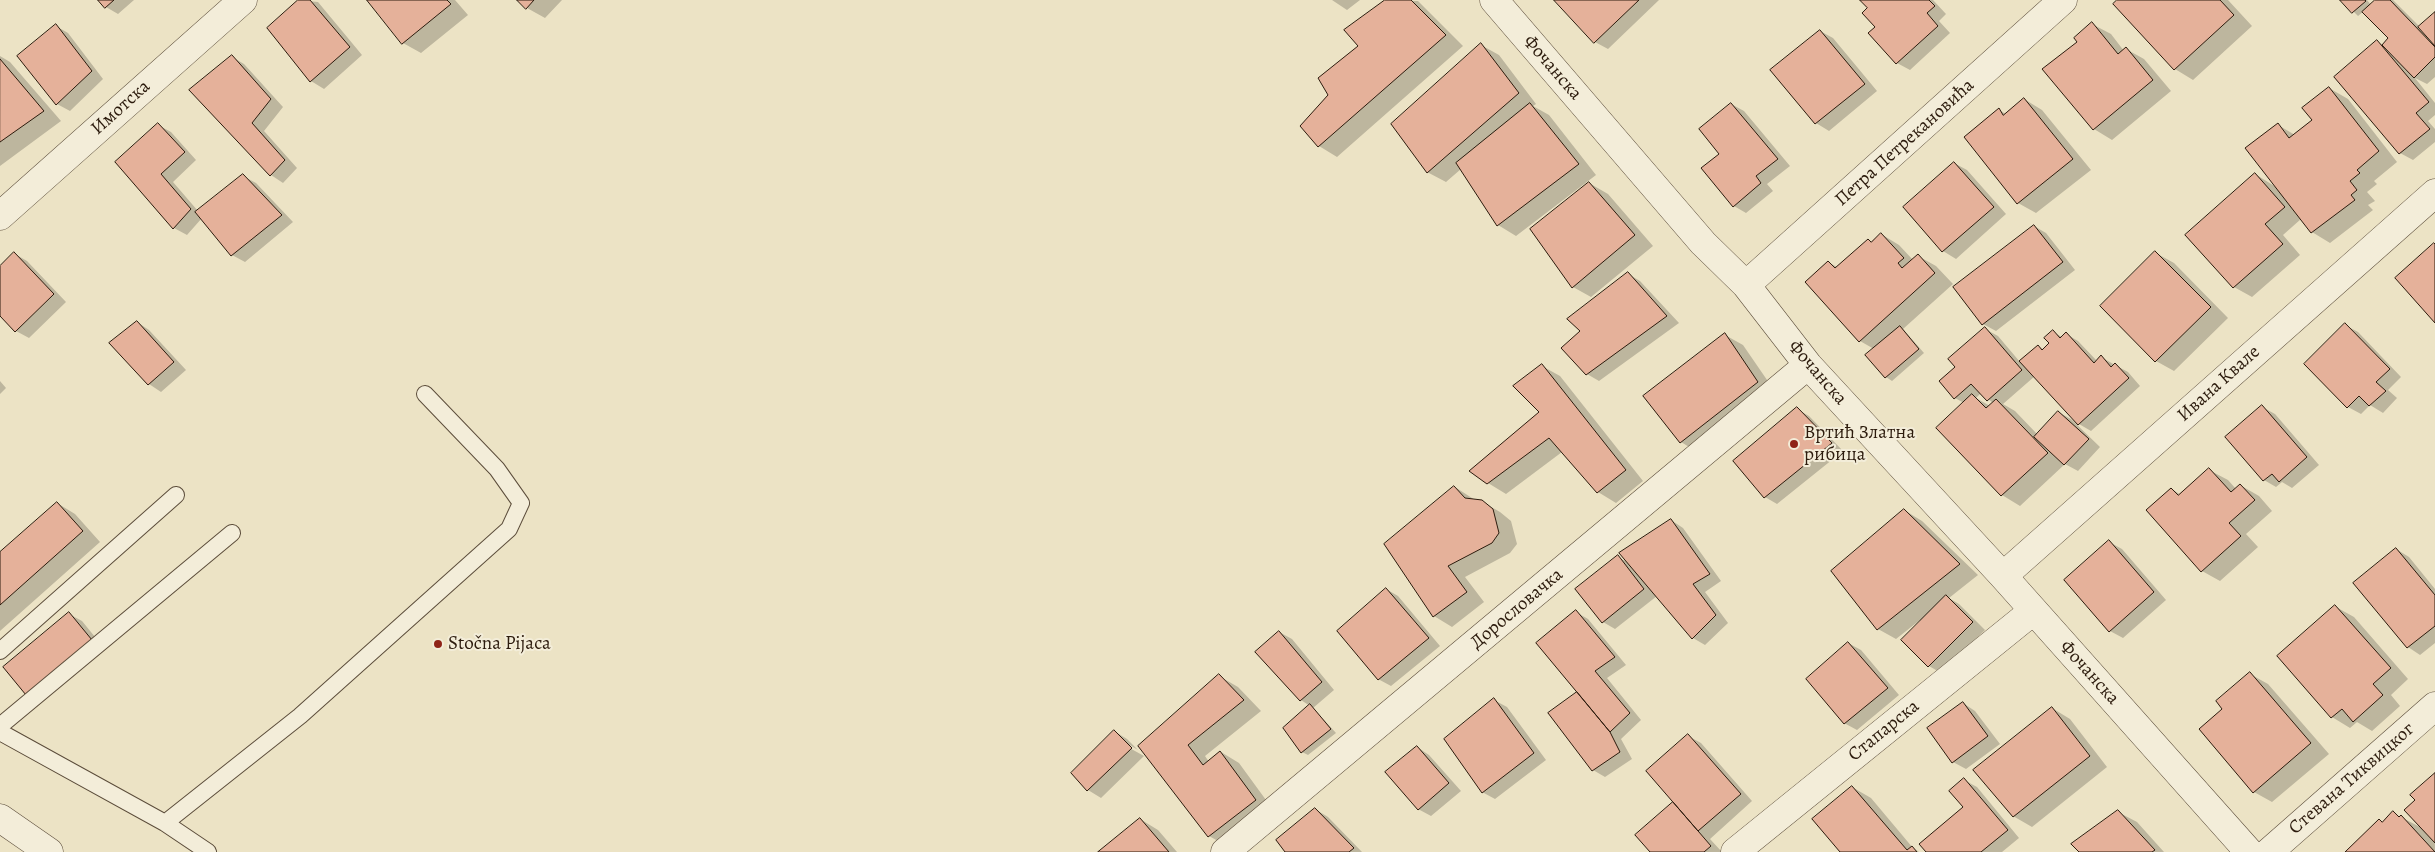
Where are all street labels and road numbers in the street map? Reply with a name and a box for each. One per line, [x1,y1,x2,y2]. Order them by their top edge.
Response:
street label: Фочанска [1518,31,1586,105]
street label: Петра Петрекановића [1831,74,1979,212]
street label: Имотска [87,76,155,140]
street label: Фочанска [1783,336,1851,410]
street label: Ивана Квале [2173,341,2265,427]
street label: Дорословачка [1466,564,1568,654]
street label: Фочанска [2054,636,2124,710]
street label: Стапарска [1844,695,1924,767]
street label: Стевана Тиквицког [2285,718,2419,840]

